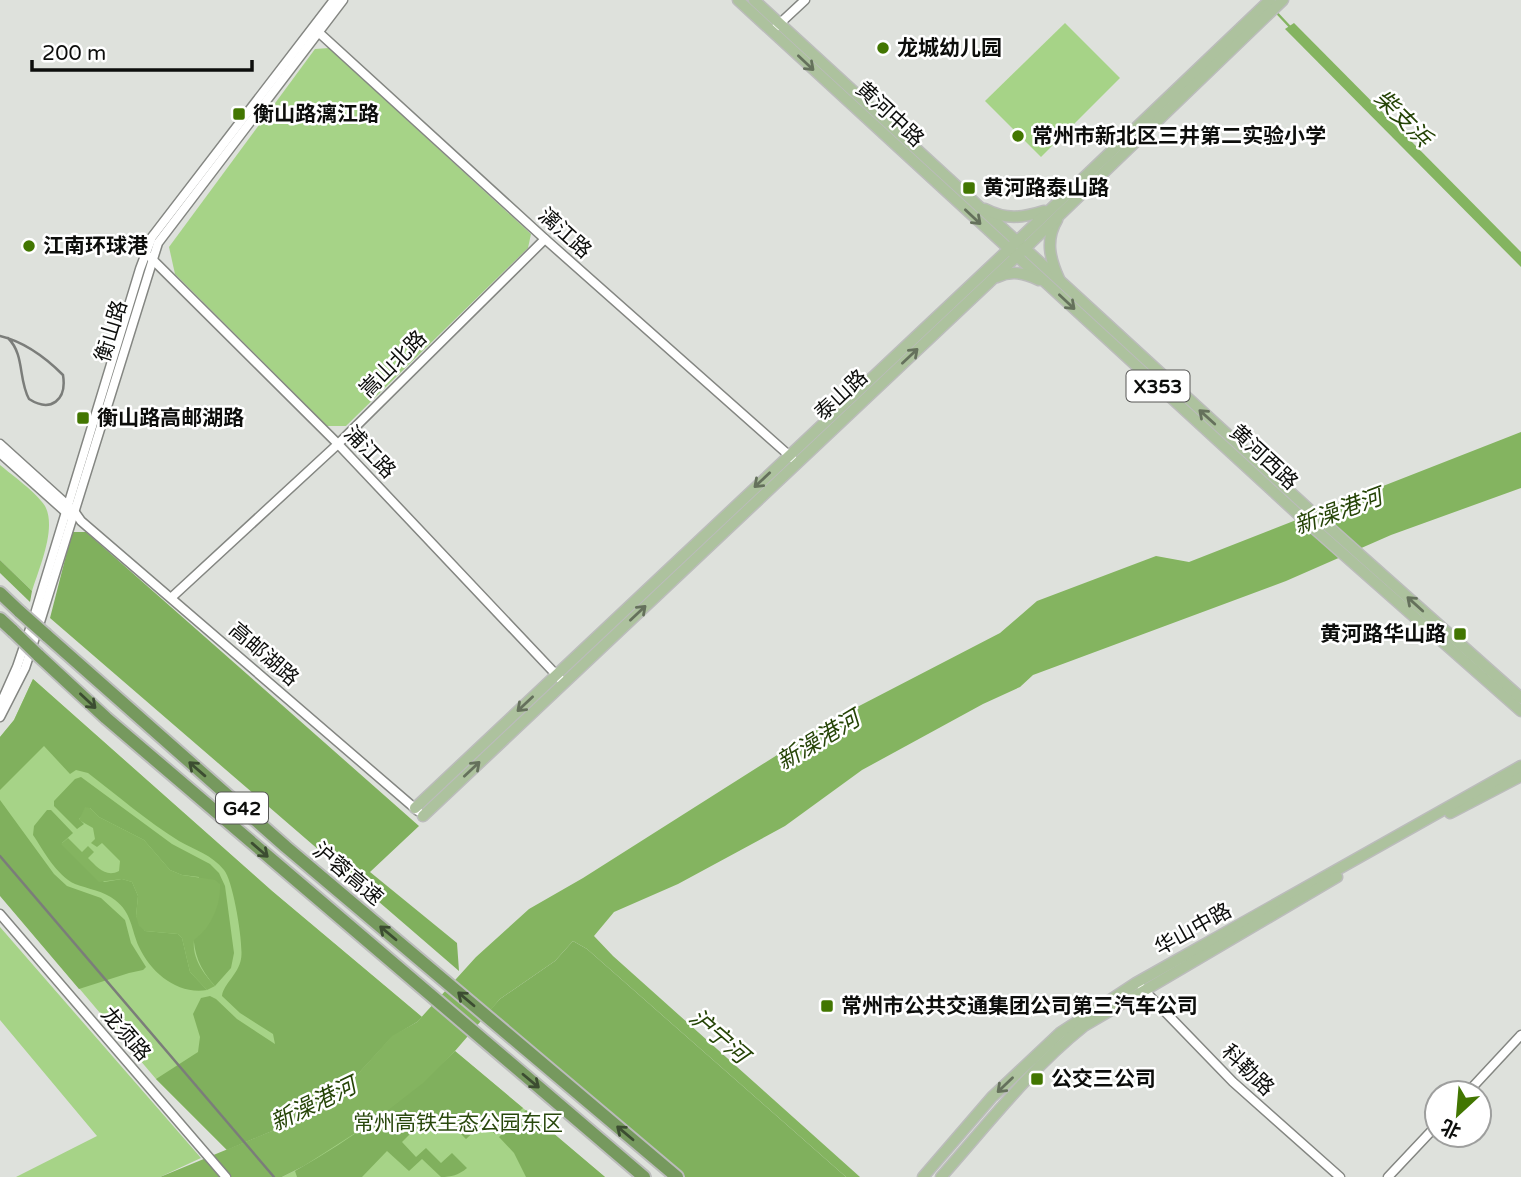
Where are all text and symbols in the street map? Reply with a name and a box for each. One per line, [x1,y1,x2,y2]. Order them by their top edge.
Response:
scale bar [32,28,252,72]
place label: 龙城幼儿园 [897,36,1002,61]
marker: 龙城幼儿园 [875,40,891,56]
text: 200 m [42,41,106,66]
one-way arrow [797,54,814,71]
street label: 黄河中路 [850,77,929,152]
water label: 柴支浜 [1368,84,1438,154]
place label: 衡山路漓江路 [253,102,379,127]
marker: 衡山路漓江路 [231,106,247,122]
place label: 常州市新北区三井第二实验小学 [1032,124,1326,149]
marker: 常州市新北区三井第二实验小学 [1010,128,1026,144]
place label: 黄河路泰山路 [983,176,1109,201]
marker: 黄河路泰山路 [961,180,977,196]
street label: 漓江路 [533,203,596,264]
one-way arrow [964,209,981,226]
place label: 江南环球港 [43,234,148,259]
marker: 江南环球港 [21,238,37,254]
one-way arrow [1058,294,1076,310]
street label: 衡山路 [90,297,133,365]
street label: 嵩山北路 [355,326,432,403]
one-way arrow [901,347,918,364]
street label: 泰山路 [810,365,873,426]
road number: X353 [1126,370,1190,402]
place label: 衡山路高邮湖路 [97,406,244,431]
one-way arrow [1199,408,1216,425]
marker: 衡山路高邮湖路 [75,410,91,426]
street label: 黄河西路 [1224,420,1303,495]
street label: 浦江路 [339,421,401,484]
one-way arrow [754,472,771,489]
water label: 新澡港河 [1290,482,1390,541]
one-way arrow [1406,596,1424,612]
one-way arrow [629,604,646,621]
street label: 高邮湖路 [224,617,304,691]
place label: 黄河路华山路 [1320,622,1446,647]
marker: 黄河路华山路 [1452,626,1468,642]
one-way arrow [79,693,96,710]
one-way arrow [517,695,534,712]
water label: 新澡港河 [772,703,869,777]
one-way arrow [188,761,206,777]
one-way arrow [463,761,481,778]
road number: G42 [216,792,268,824]
street label: 沪蓉高速 [307,838,388,911]
one-way arrow [251,842,269,858]
street label: 华山中路 [1150,898,1236,961]
one-way arrow [380,925,398,941]
one-way arrow [458,991,476,1007]
place label: 常州市公共交通集团公司第三汽车公司 [841,994,1198,1019]
marker: 常州市公共交通集团公司第三汽车公司 [819,998,835,1014]
street label: 龙须路 [96,1002,156,1066]
water label: 沪宁河 [683,1004,757,1073]
street label: 科勒路 [1216,1039,1279,1101]
place label: 公交三公司 [1051,1067,1156,1092]
water label: 新澡港河 [266,1070,365,1138]
marker: 公交三公司 [1029,1071,1045,1087]
one-way arrow [522,1073,540,1089]
one-way arrow [997,1076,1014,1093]
north arrow [1423,1079,1493,1149]
park label: 常州高铁生态公园东区 [353,1111,563,1136]
text: 北 [1438,1114,1464,1142]
one-way arrow [616,1125,634,1141]

